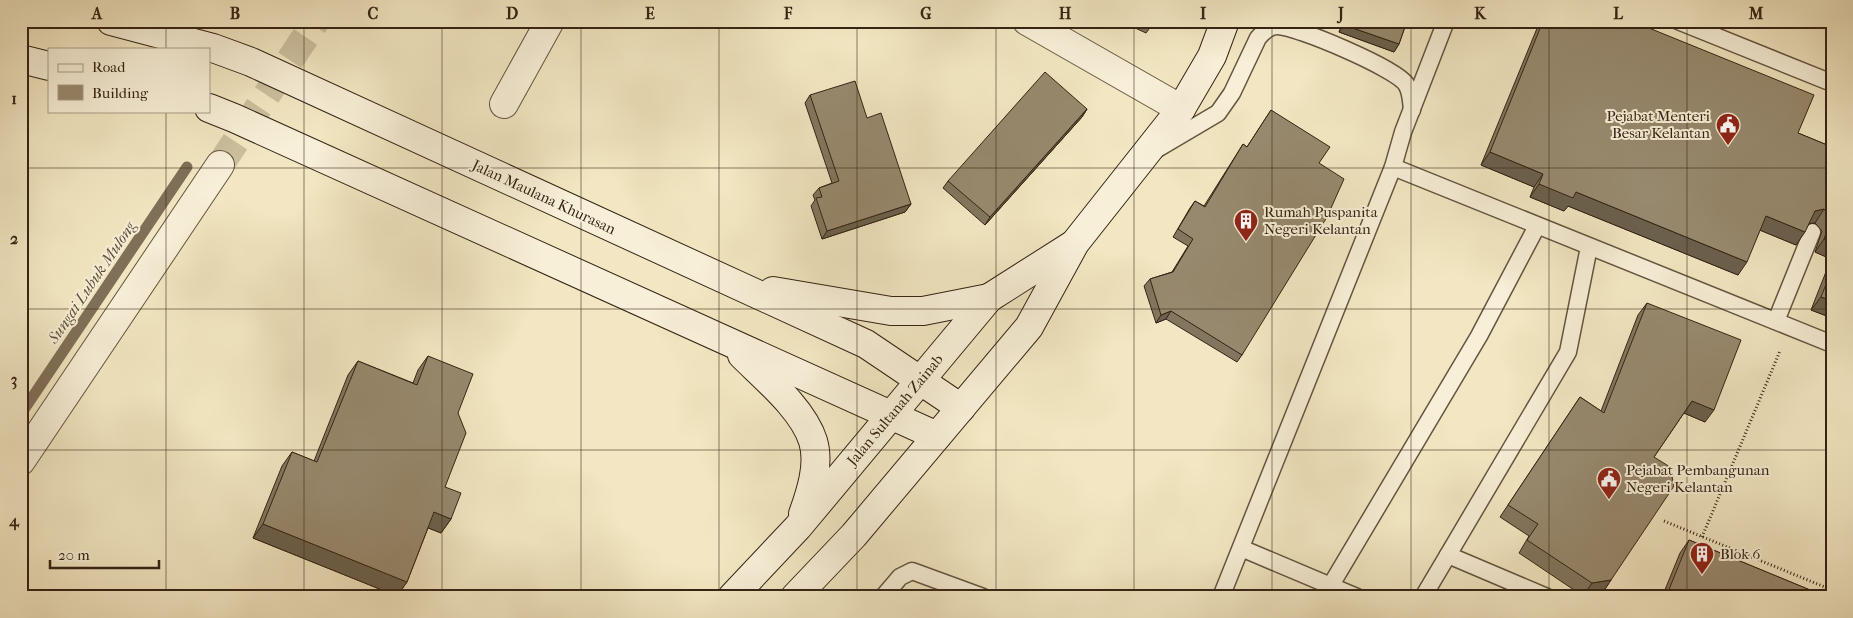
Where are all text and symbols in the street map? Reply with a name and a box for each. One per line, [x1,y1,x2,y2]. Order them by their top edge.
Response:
text: A [91,4,103,23]
text: B [230,4,240,23]
text: C [368,4,379,23]
text: D [506,4,518,23]
text: E [645,4,655,23]
text: F [783,4,793,23]
text: G [920,4,932,23]
text: H [1059,4,1072,23]
text: I [1200,4,1207,23]
text: J [1336,4,1344,24]
text: K [1474,4,1487,23]
text: L [1613,4,1623,23]
text: M [1748,4,1764,23]
legend [48,48,210,112]
text: Road [92,58,126,76]
text: Building [92,84,149,102]
text: 1 [11,89,17,108]
place label: Pejabat Menteri Besar Kelantan [1607,107,1711,142]
public building icon: Pejabat Menteri Besar Kelantan [1715,112,1741,146]
street label: Jalan Maulana Khurasan [468,155,619,238]
place label: Rumah Puspanita Negeri Kelantan [1264,203,1379,238]
building icon: Rumah Puspanita Negeri Kelantan [1233,208,1259,242]
water label: Sungai Lubuk Mulong [43,217,140,348]
text: 2 [10,229,18,248]
street label: Jalan Sultanah Zainab [842,350,947,470]
text: 3 [11,370,17,390]
place label: Pejabat Pembangunan Negeri Kelantan [1626,461,1770,496]
public building icon: Pejabat Pembangunan Negeri Kelantan [1596,466,1622,500]
text: 4 [8,511,20,531]
scale bar [50,538,159,570]
building icon: Blok 6 [1689,541,1715,575]
place label: Blok 6 [1720,545,1761,563]
text: 20 m [58,546,90,564]

